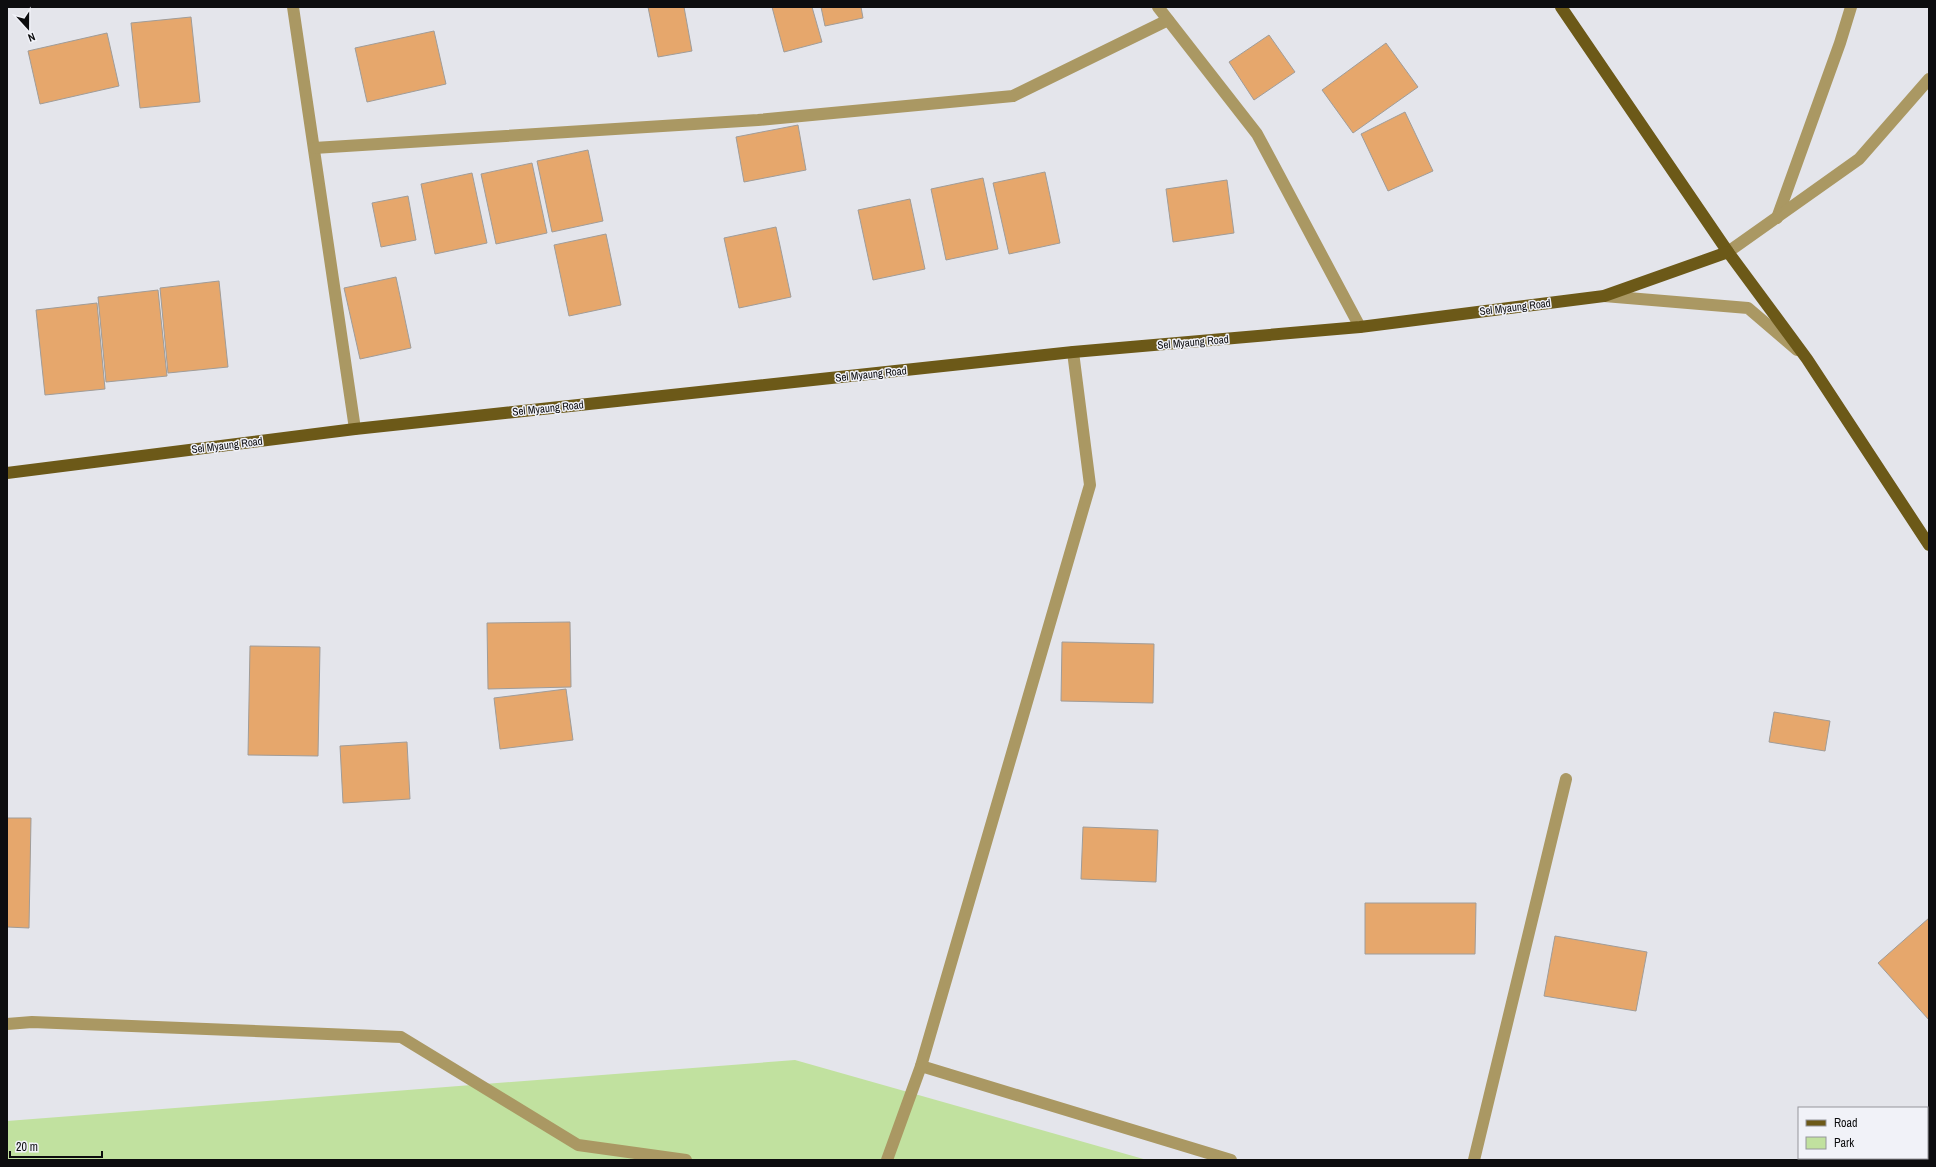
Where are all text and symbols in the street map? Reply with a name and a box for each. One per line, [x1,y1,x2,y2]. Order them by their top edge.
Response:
north arrow [8,8,48,48]
text: N [26,30,37,45]
street label: Sel Myaung Road [1479,296,1551,318]
street label: Sel Myaung Road [1157,332,1229,352]
street label: Sel Myaung Road [835,363,907,385]
street label: Sel Myaung Road [512,397,584,419]
street label: Sel Myaung Road [191,434,263,456]
legend [1798,1107,1928,1159]
text: Road [1834,1115,1858,1131]
scale bar [10,1133,102,1159]
text: Park [1834,1135,1854,1151]
text: 20 m [16,1139,38,1155]

